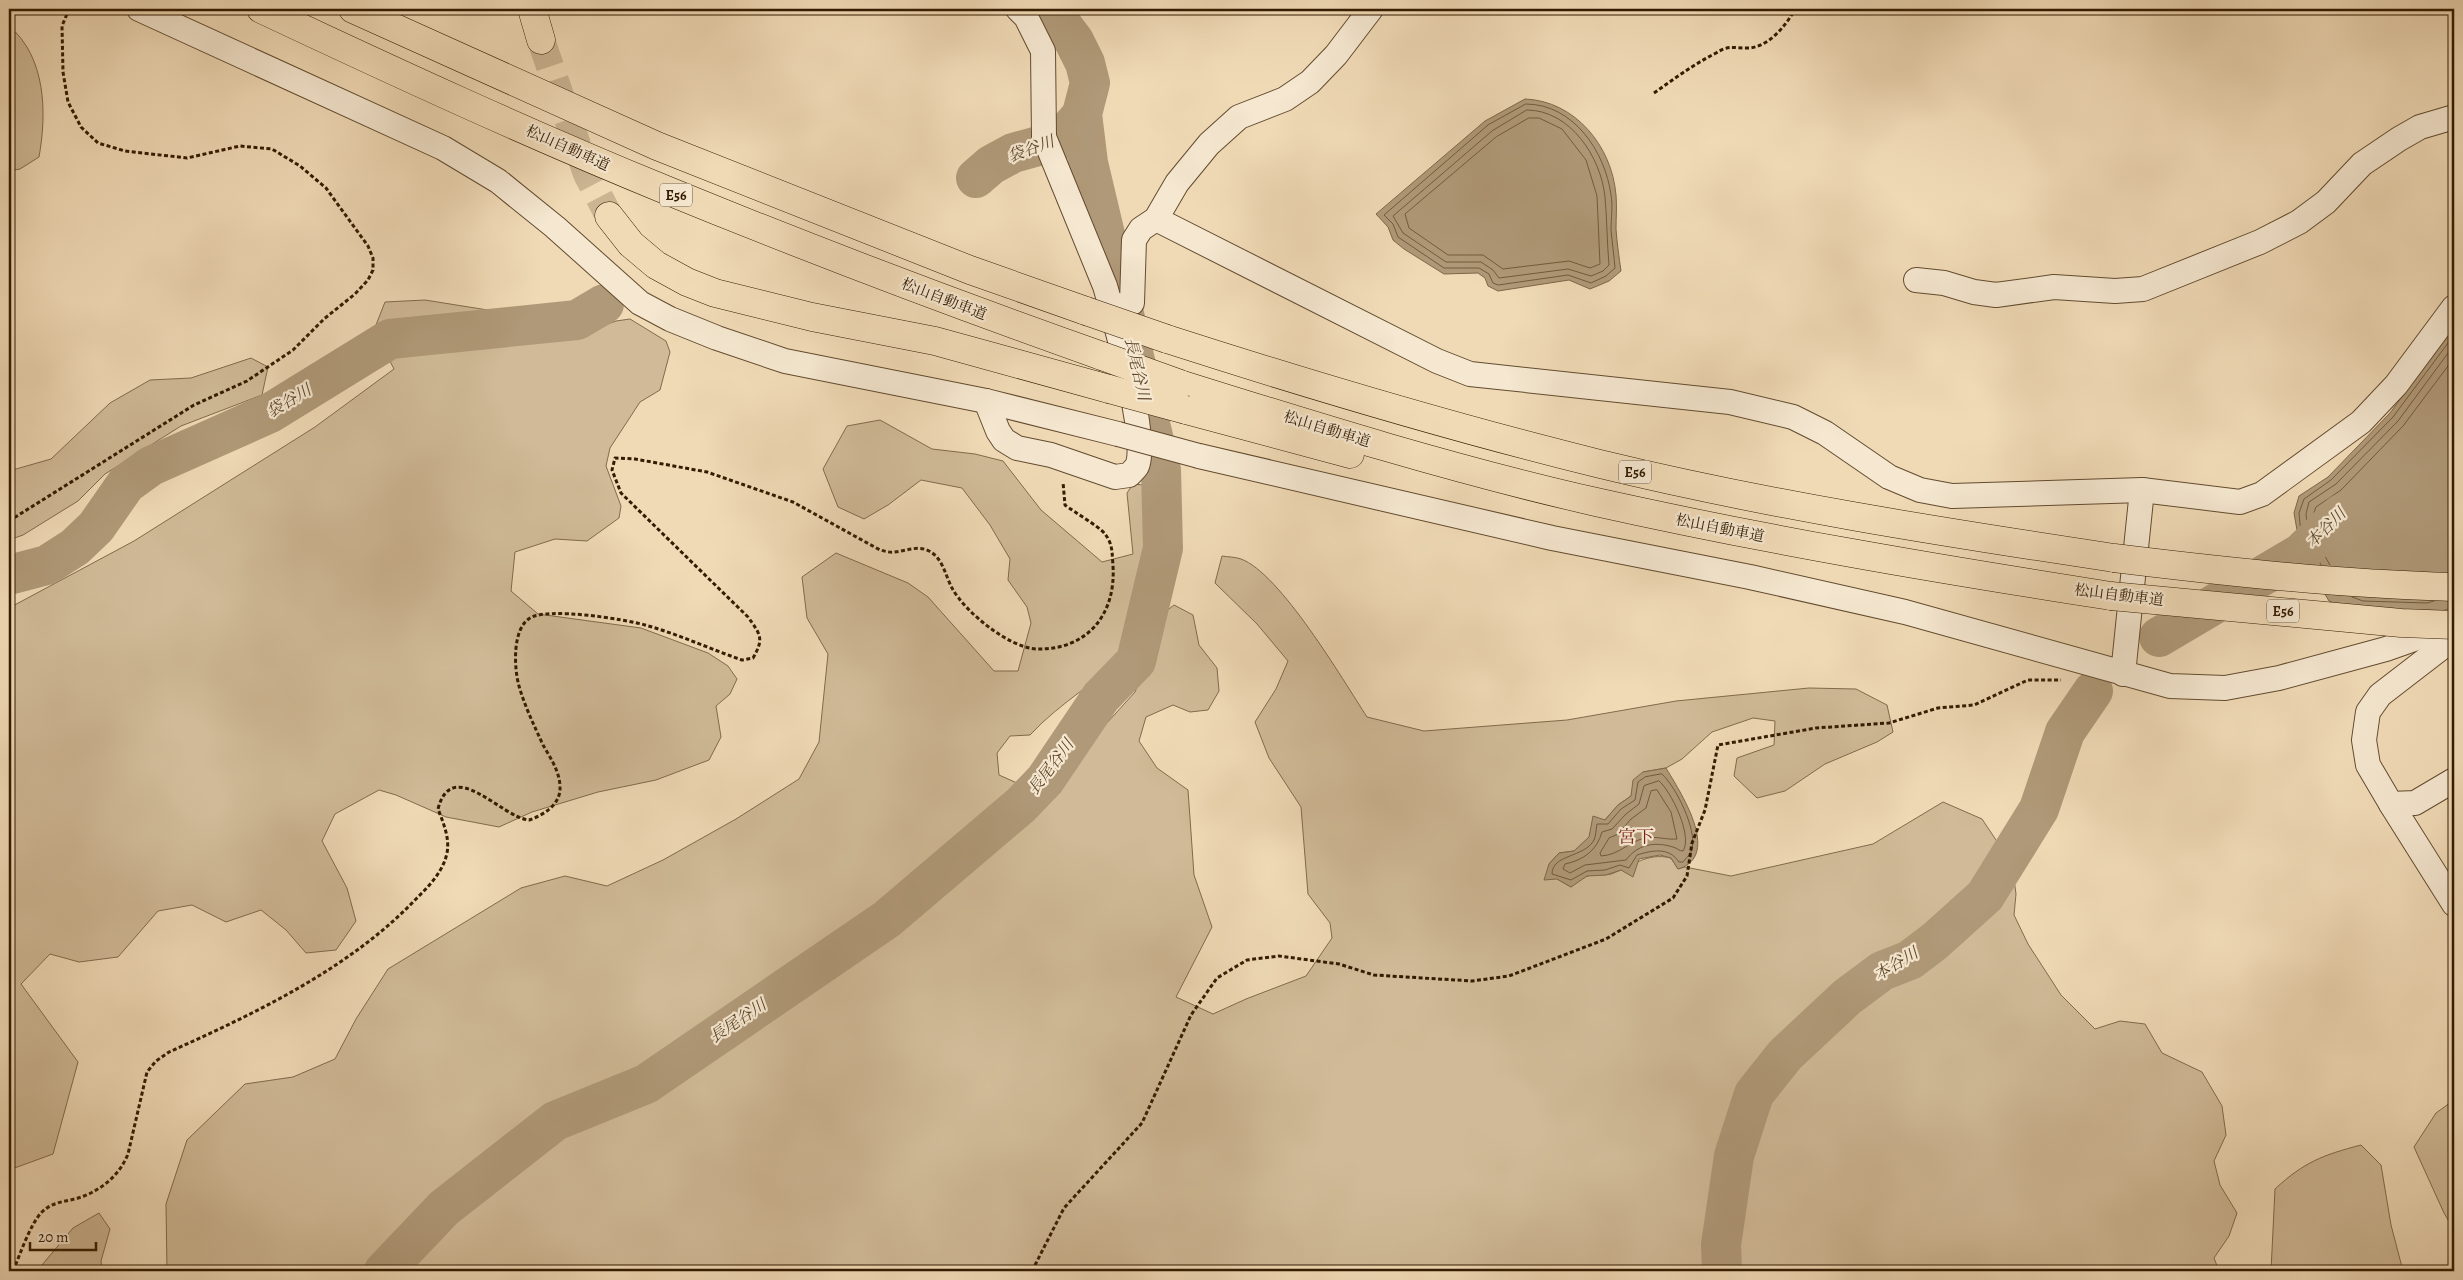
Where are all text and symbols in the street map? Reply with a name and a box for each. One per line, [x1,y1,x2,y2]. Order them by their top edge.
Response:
street label: 松山自動車道 [523,121,613,175]
water label: 袋谷川 [1005,130,1059,168]
road number: E56 [660,184,692,206]
street label: 松山自動車道 [898,274,990,324]
water label: 長尾谷川 [1119,335,1155,405]
water label: 袋谷川 [263,378,317,423]
street label: 松山自動車道 [1281,406,1373,452]
road number: E56 [1619,461,1651,484]
water label: 本谷川 [2301,502,2352,553]
street label: 松山自動車道 [1674,510,1766,546]
street label: 松山自動車道 [2073,580,2165,610]
road number: E56 [2267,600,2299,622]
water label: 長尾谷川 [1023,733,1080,799]
district label: 宮下 [1618,825,1654,849]
water label: 本谷川 [1870,941,1924,986]
water label: 長尾谷川 [705,993,772,1048]
scale bar [30,1220,96,1252]
text: 20 m [38,1227,69,1247]

